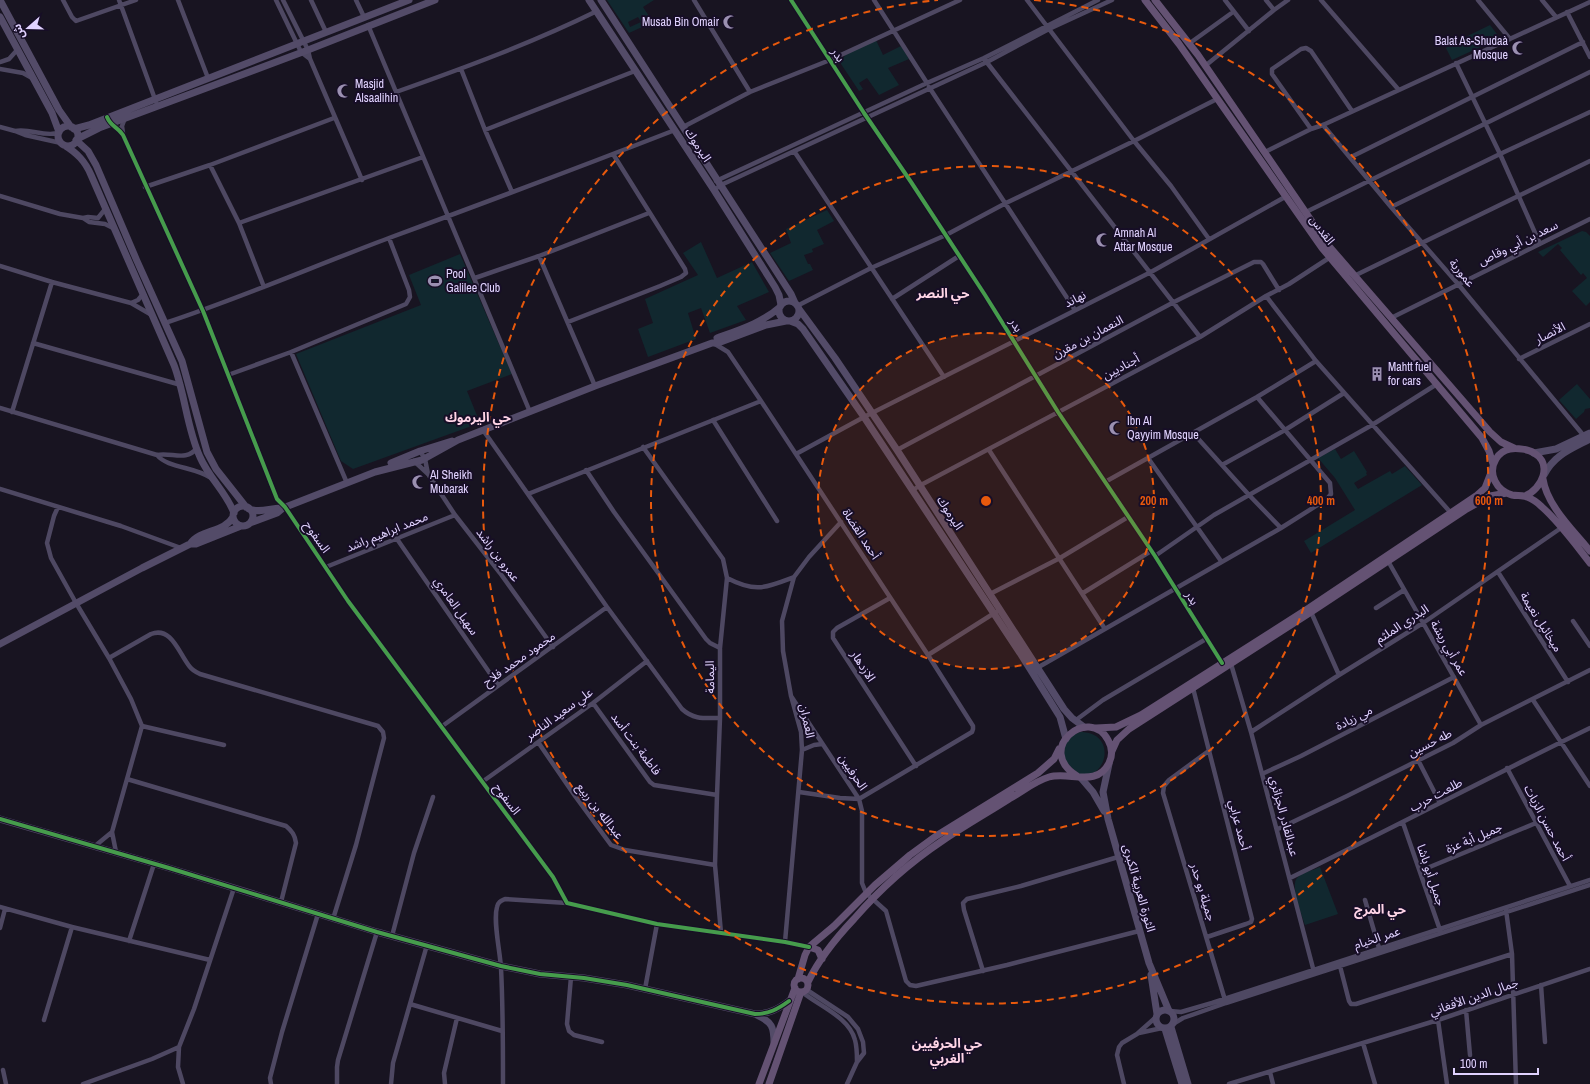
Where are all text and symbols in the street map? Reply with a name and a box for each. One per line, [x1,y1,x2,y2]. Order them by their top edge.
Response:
north arrow [8,8,48,48]
place label: Musab Bin Omair [642,14,720,30]
mosque icon: Musab Bin Omair [722,14,738,30]
text: ش [9,22,28,41]
place label: Balat As-Shudaà Mosque [1435,33,1509,63]
mosque icon: Balat As-Shudaà Mosque [1511,40,1527,56]
street label: بدر [827,44,849,65]
place label: Masjid Alsaalihin [354,76,398,106]
mosque icon: Masjid Alsaalihin [336,83,352,99]
street label: اليرموك [681,125,715,165]
street label: القدس [1306,212,1338,248]
street label: سعد بن أبي وقاص [1475,217,1561,271]
place label: Amnah Al Attar Mosque [1113,225,1173,255]
mosque icon: Amnah Al Attar Mosque [1095,232,1111,248]
street label: عمورية [1446,256,1478,290]
place label: Pool Galilee Club [446,266,500,296]
sports icon: Pool Galilee Club [427,273,443,289]
district label: حي النصر [916,285,969,304]
street label: نهاند [1061,287,1089,311]
street label: النعمان بن مقرن [1050,312,1126,362]
street label: بدر [1005,314,1027,335]
street label: الأنصار [1531,318,1568,348]
street label: أجناديين [1100,350,1143,383]
place label: Mahtt fuel for cars [1388,359,1431,389]
building icon: Mahtt fuel for cars [1369,366,1385,382]
district label: حي اليرموك [445,409,511,428]
place label: Ibn Al Qayyim Mosque [1127,413,1199,443]
mosque icon: Ibn Al Qayyim Mosque [1108,420,1124,436]
place label: Al Sheikh Mubarak [429,467,472,497]
mosque icon: Al Sheikh Mubarak [411,474,427,490]
street label: اليرموك [933,493,967,533]
text: 200 m [1140,493,1168,509]
text: 400 m [1307,493,1335,509]
text: 600 m [1475,493,1503,509]
centre of rings [979,494,993,508]
street label: أحمد القضاة [839,505,883,563]
street label: محمد ابراهيم راشد [344,508,431,557]
street label: السفوح [299,518,334,557]
street label: عمرو بن راشد [473,525,523,585]
street label: سهيل العامري [429,574,482,639]
street label: بدر [1181,587,1203,608]
street label: ميخائيل نعيمة [1516,589,1566,655]
street label: البدري الملثم [1372,601,1433,649]
street label: عمر أبي ريشة [1425,617,1471,680]
street label: محمود محمد فلاح [480,628,559,691]
street label: الازدهار [846,646,879,685]
street label: اليمامة [702,660,718,694]
street label: علي سعيد الناصر [521,684,597,746]
street label: العمران [796,702,818,740]
street label: مي زيادة [1333,702,1376,736]
street label: فاطمة بنت أسد [607,710,665,778]
street label: طه حسين [1405,725,1455,761]
street label: الحرفيين [835,750,871,794]
street label: عبدالقادر الجزائري [1264,774,1302,859]
street label: طلعت حرب [1407,774,1465,816]
street label: عبدالله بن ربيع [572,779,627,843]
street label: السفوح [489,780,524,819]
street label: أحمد حسن الزيات [1520,782,1574,864]
street label: أحمد عرابي [1223,798,1253,852]
street label: جميل أبة عزة [1443,819,1505,857]
street label: الثورة العربية الكبرى [1119,842,1159,934]
street label: جميل أبو باشا [1413,842,1449,908]
street label: جميلة بو حدر [1186,860,1219,923]
district label: حي المرج [1354,901,1406,920]
street label: عمر الخيام [1352,923,1403,954]
street label: جمال الدين الأفغاني [1427,974,1521,1021]
district label: حي الحرفيين الغربي [912,1035,982,1069]
scale bar [1454,1050,1538,1076]
text: 100 m [1460,1056,1487,1072]

